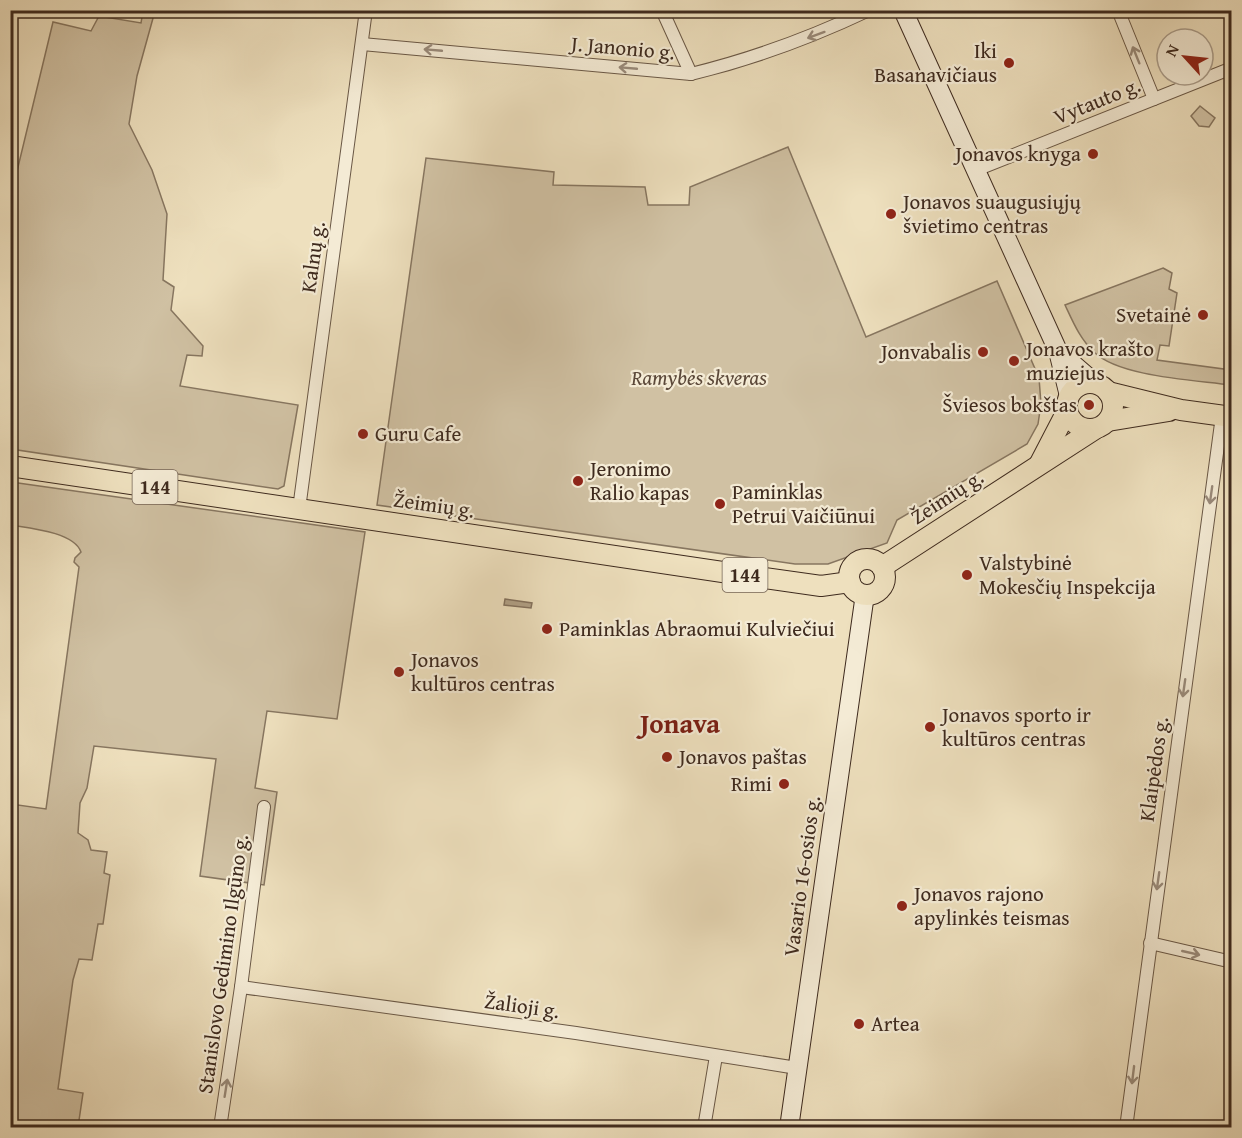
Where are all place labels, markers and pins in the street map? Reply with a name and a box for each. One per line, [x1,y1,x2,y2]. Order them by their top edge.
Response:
place label: Iki Basanavičiaus [874,35,997,90]
marker: Iki Basanavičiaus [1002,56,1016,70]
place label: Jonavos knyga [952,138,1081,169]
marker: Jonavos knyga [1086,147,1100,161]
place label: Jonavos suaugusiųjų švietimo centras [900,186,1081,241]
marker: Jonavos suaugusiųjų švietimo centras [884,207,898,221]
place label: Svetainė [1116,299,1191,330]
marker: Svetainė [1196,308,1210,322]
place label: Jonavos krašto muziejus [1023,333,1154,388]
place label: Jonvabalis [878,336,971,367]
marker: Jonvabalis [976,345,990,359]
marker: Jonavos krašto muziejus [1007,354,1021,368]
place label: Šviesos bokštas [942,389,1077,420]
marker: Šviesos bokštas [1082,398,1096,412]
place label: Guru Cafe [375,418,461,449]
marker: Guru Cafe [356,427,370,441]
place label: Jeronimo Ralio kapas [587,453,689,508]
marker: Jeronimo Ralio kapas [571,474,585,488]
place label: Paminklas Petrui Vaičiūnui [732,476,875,531]
marker: Paminklas Petrui Vaičiūnui [713,497,727,511]
place label: Valstybinė Mokesčių Inspekcija [979,547,1156,602]
marker: Valstybinė Mokesčių Inspekcija [960,568,974,582]
place label: Paminklas Abraomui Kulviečiui [559,613,835,644]
marker: Paminklas Abraomui Kulviečiui [540,622,554,636]
place label: Jonavos kultūros centras [408,644,555,699]
marker: Jonavos kultūros centras [392,665,406,679]
place label: Jonavos sporto ir kultūros centras [939,699,1091,754]
marker: Jonavos sporto ir kultūros centras [923,720,937,734]
place label: Jonavos paštas [676,741,807,772]
marker: Jonavos paštas [660,750,674,764]
place label: Rimi [731,768,772,799]
marker: Rimi [777,777,791,791]
place label: Jonavos rajono apylinkės teismas [911,878,1070,933]
marker: Jonavos rajono apylinkės teismas [895,899,909,913]
place label: Artea [871,1008,920,1039]
marker: Artea [852,1017,866,1031]

